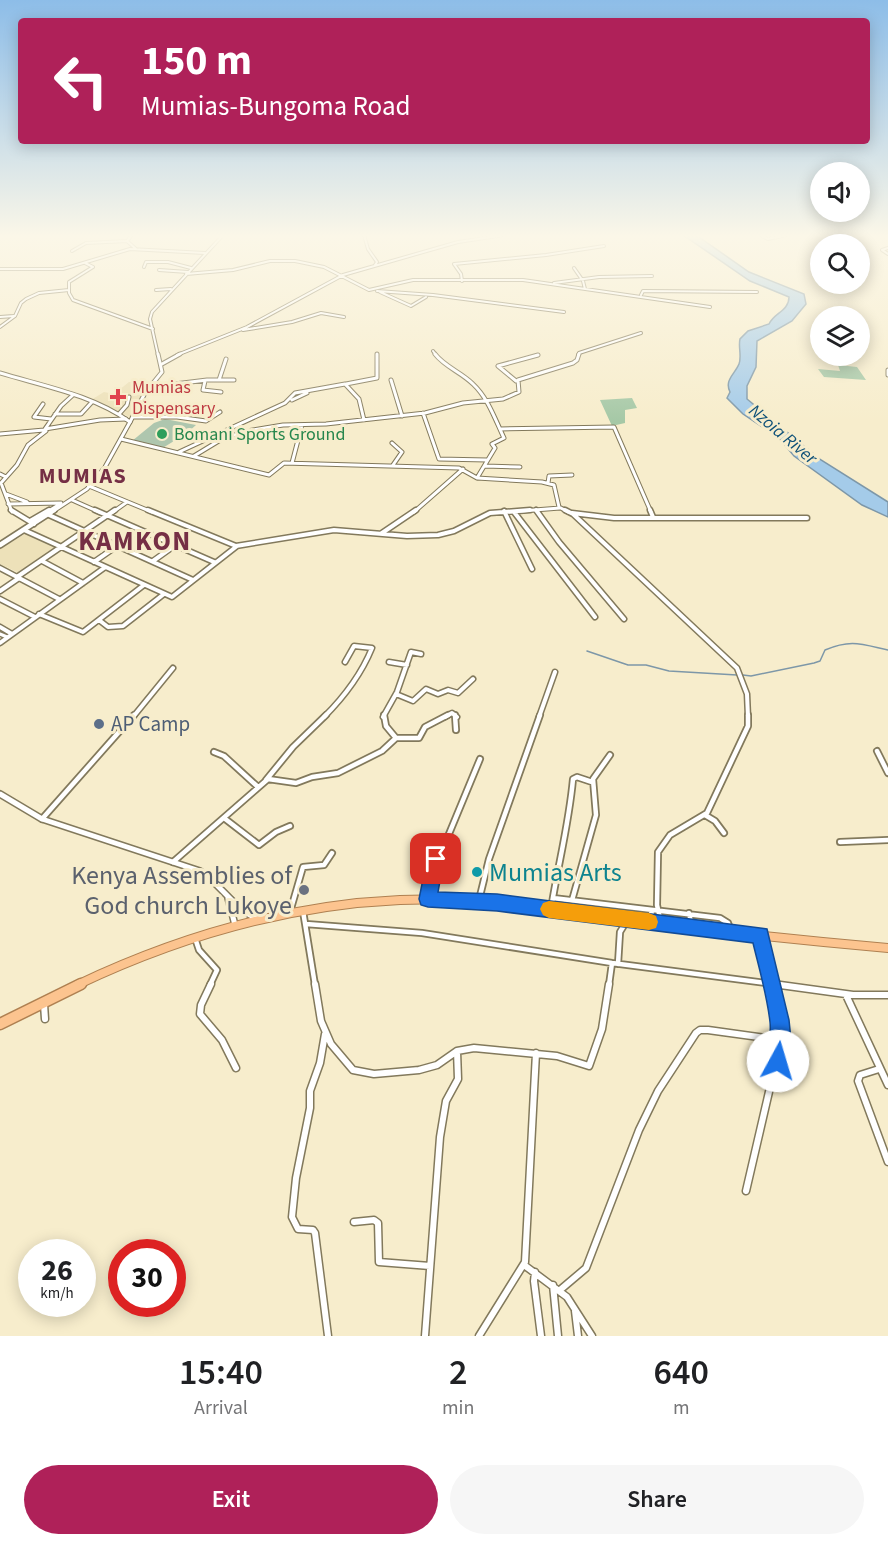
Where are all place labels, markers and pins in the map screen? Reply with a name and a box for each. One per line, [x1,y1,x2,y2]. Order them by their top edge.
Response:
place label: Mumias Dispensary [132,375,216,421]
marker: Mumias Dispensary [109,388,127,406]
place label: Bomani Sports Ground [174,422,345,447]
marker: Bomani Sports Ground [155,427,169,441]
place label: AP Camp [111,709,190,739]
marker: AP Camp [92,717,106,731]
pin [410,833,461,884]
place label: Mumias Arts [489,854,622,891]
place label: Kenya Assemblies of God church Lukoye [71,857,293,924]
marker: Mumias Arts [470,865,484,879]
marker: Kenya Assemblies of God church Lukoye [297,883,311,897]

